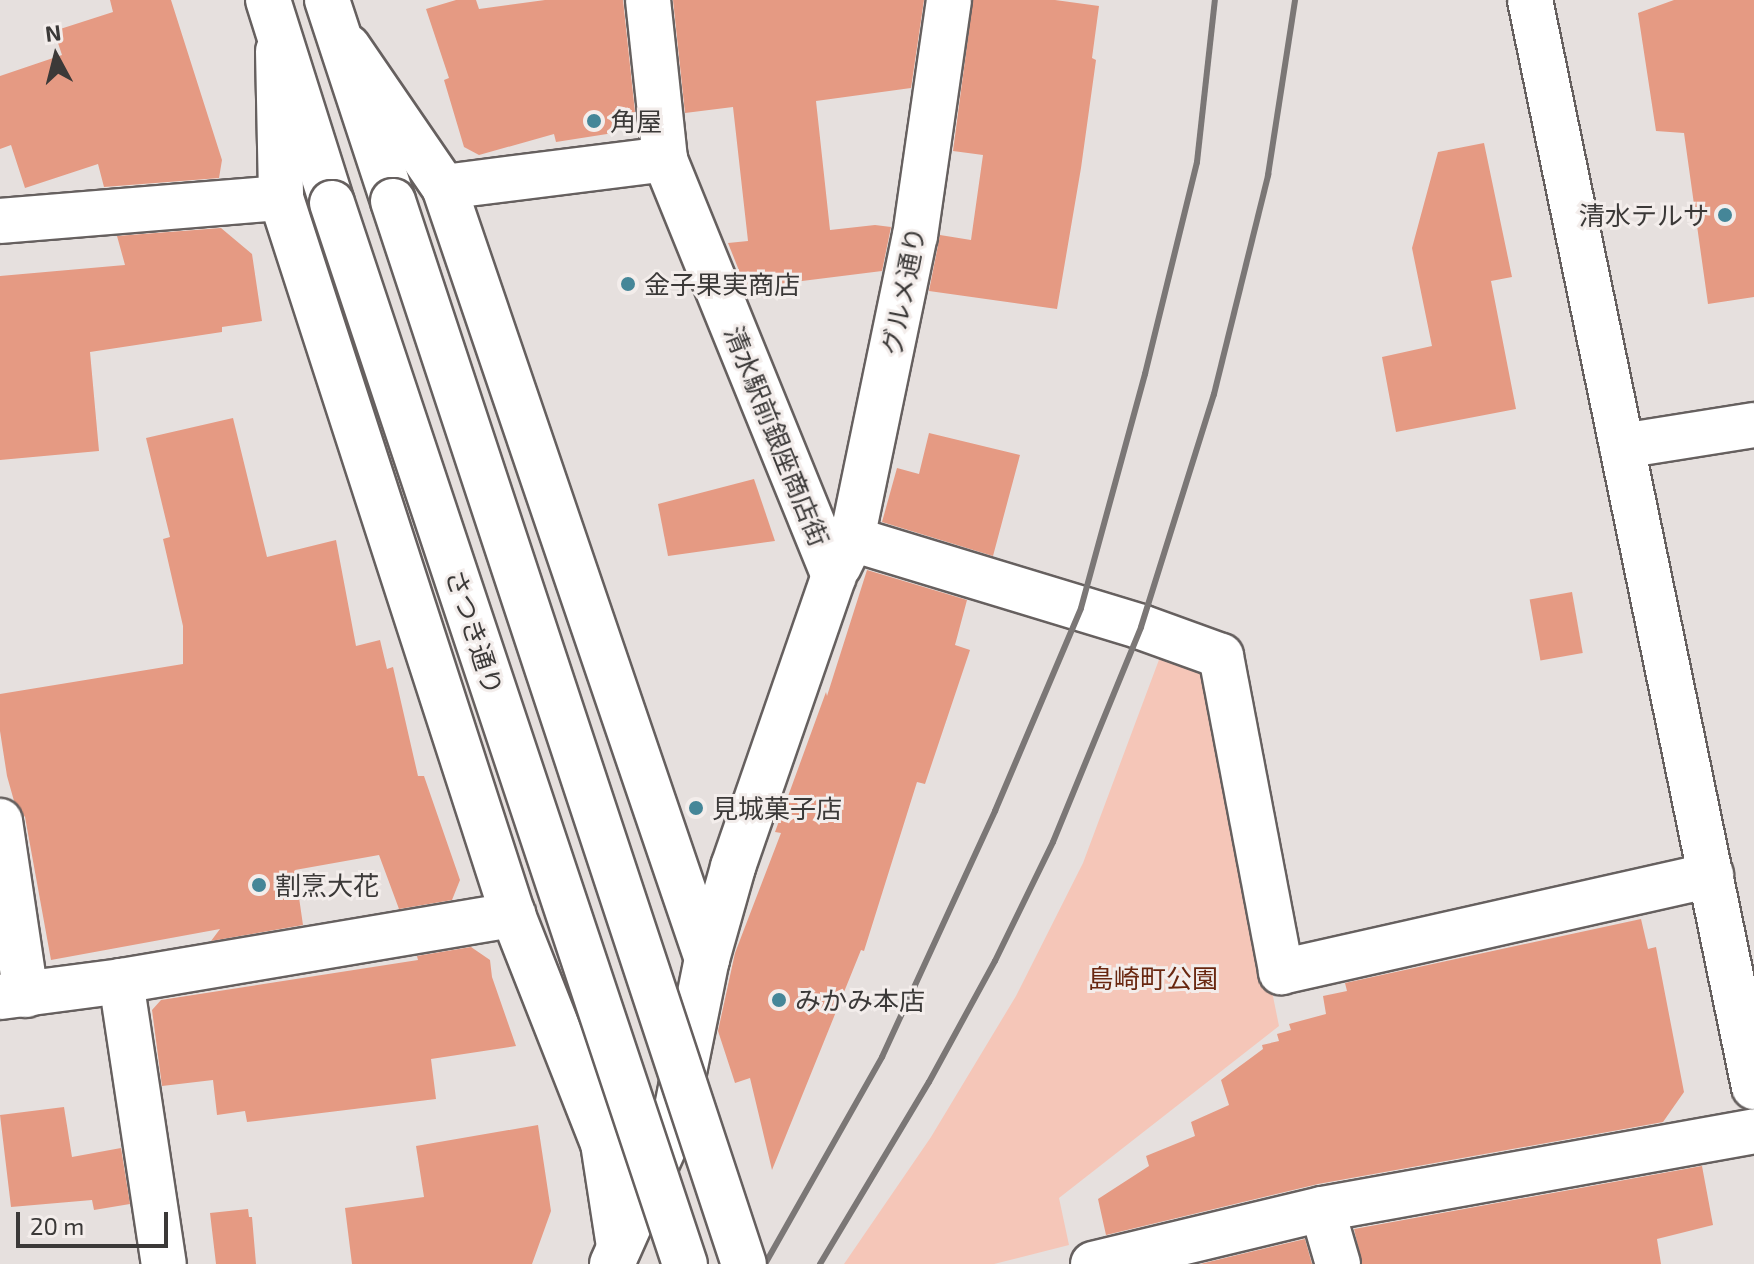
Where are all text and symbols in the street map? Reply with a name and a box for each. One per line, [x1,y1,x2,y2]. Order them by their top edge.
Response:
north arrow [16,16,96,96]
text: N [44,18,63,46]
place label: 角屋 [610,105,662,137]
marker: 角屋 [585,112,603,130]
place label: 清水テルサ [1579,199,1709,231]
marker: 清水テルサ [1716,206,1734,224]
street label: グルメ通り [875,224,931,358]
place label: 金子果実商店 [644,268,800,300]
marker: 金子果実商店 [619,275,637,293]
street label: 清水駅前銀座商店街 [719,322,835,550]
street label: さつき通り [440,565,510,699]
place label: 見城菓子店 [712,792,842,824]
marker: 見城菓子店 [687,799,705,817]
place label: 割烹大花 [275,869,379,901]
marker: 割烹大花 [250,876,268,894]
park label: 島崎町公園 [1088,962,1218,994]
place label: みかみ本店 [795,984,925,1016]
marker: みかみ本店 [770,991,788,1009]
scale bar [20,1196,172,1246]
text: 20 m [30,1211,84,1240]

